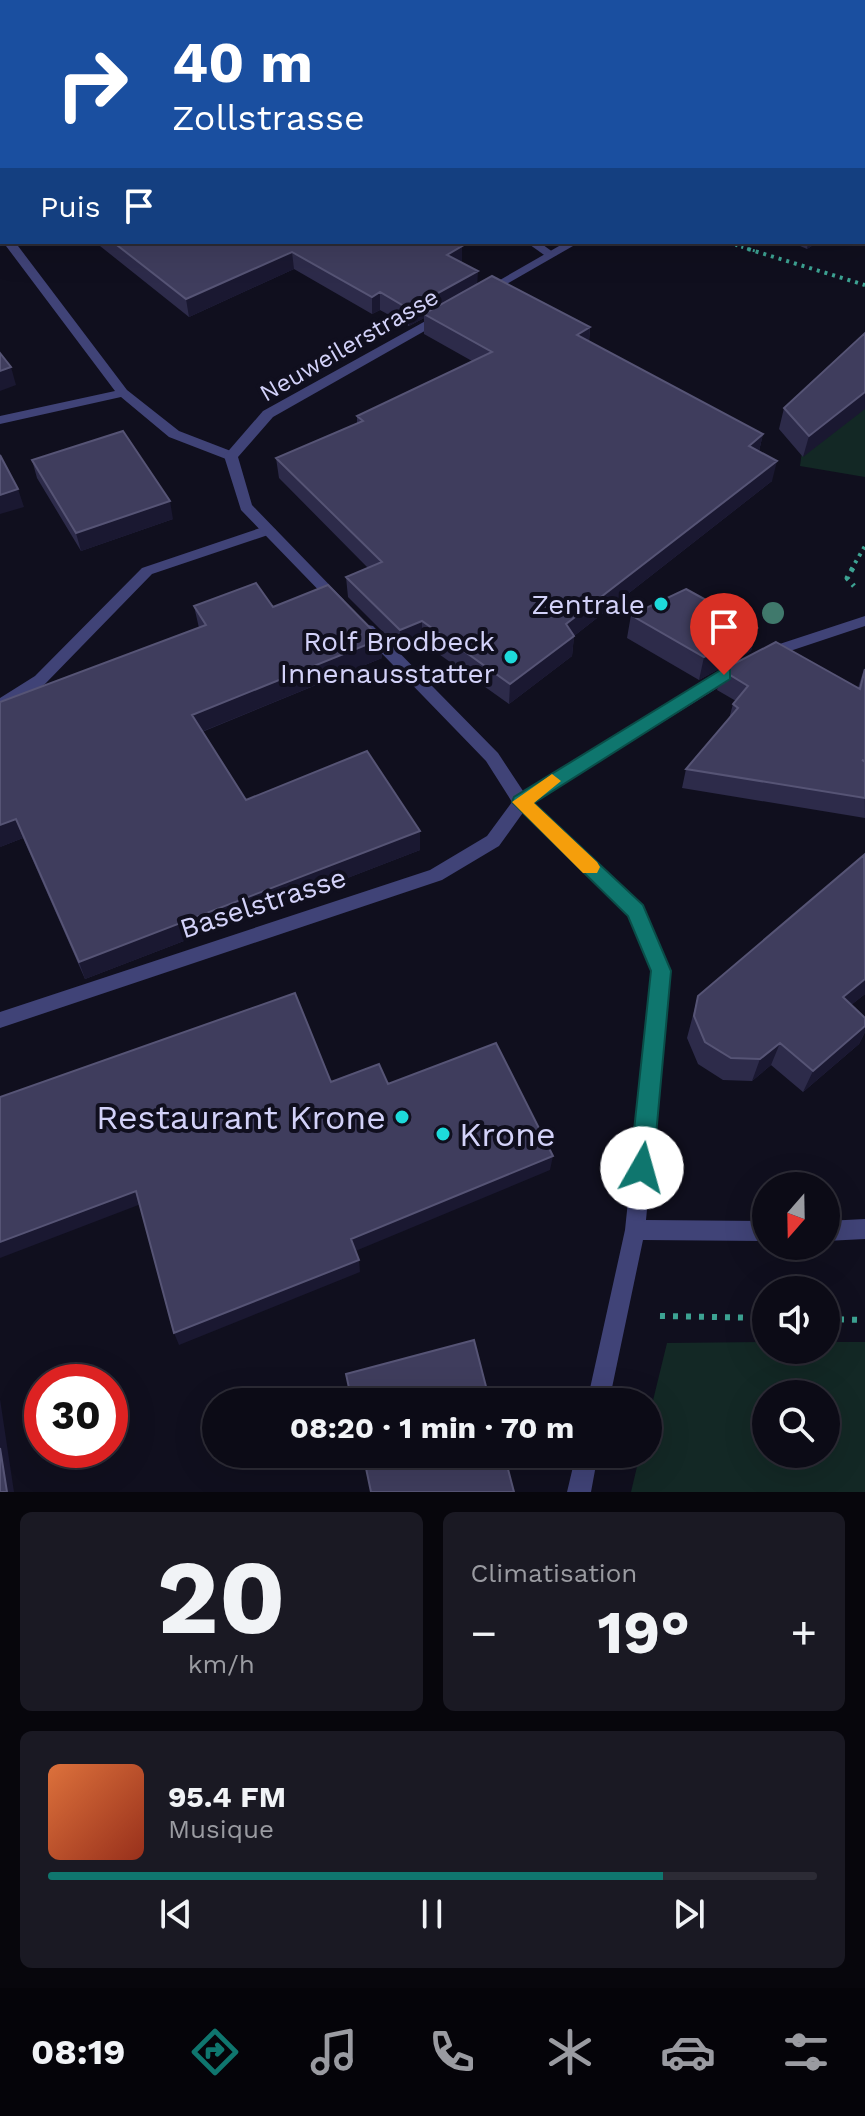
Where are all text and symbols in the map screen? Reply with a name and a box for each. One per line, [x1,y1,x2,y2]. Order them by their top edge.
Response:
text: 40 m [172,30,313,96]
icon: right [40,32,144,136]
text: Zollstrasse [172,97,365,139]
icon: arrive [117,184,161,228]
text: Puis [40,189,101,224]
street label: Neuweilerstrasse [255,283,443,407]
place label: Zentrale [531,588,645,621]
pin [690,593,758,675]
marker: Zentrale [652,595,670,613]
icon: arrive [702,605,746,649]
place label: Rolf Brodbeck Innenausstatter [280,625,495,690]
marker: Rolf Brodbeck Innenausstatter [502,648,520,666]
street label: Baselstrasse [176,861,350,945]
place label: Restaurant Krone [96,1097,386,1137]
marker: Restaurant Krone [393,1108,411,1126]
place label: Krone [459,1114,556,1154]
marker: Krone [434,1125,452,1143]
position arrow [600,1126,684,1210]
north arrow [752,1172,840,1260]
map controls [752,1172,840,1468]
button: sound [752,1276,840,1364]
speed limit sign: 30 [24,1364,128,1468]
button: search [752,1380,840,1468]
text: 08:20 · 1 min · 70 m [290,1410,574,1445]
text: 20 [157,1536,286,1658]
text: Climatisation [471,1558,637,1588]
text: 19° [597,1597,690,1668]
text: − [471,1607,497,1659]
text: + [790,1607,817,1659]
text: km/h [188,1649,255,1679]
text: 95.4 FM [168,1779,286,1814]
text: Musique [168,1814,274,1844]
icon: previous [154,1892,198,1936]
icon: pause [410,1892,454,1936]
icon: next [667,1892,711,1936]
icon: directions [187,2024,243,2080]
icon: music [306,2024,362,2080]
icon: phone [424,2024,480,2080]
icon: climate [542,2024,598,2080]
icon: car [660,2024,716,2080]
icon: filters [778,2024,834,2080]
text: 08:19 [31,2031,125,2073]

